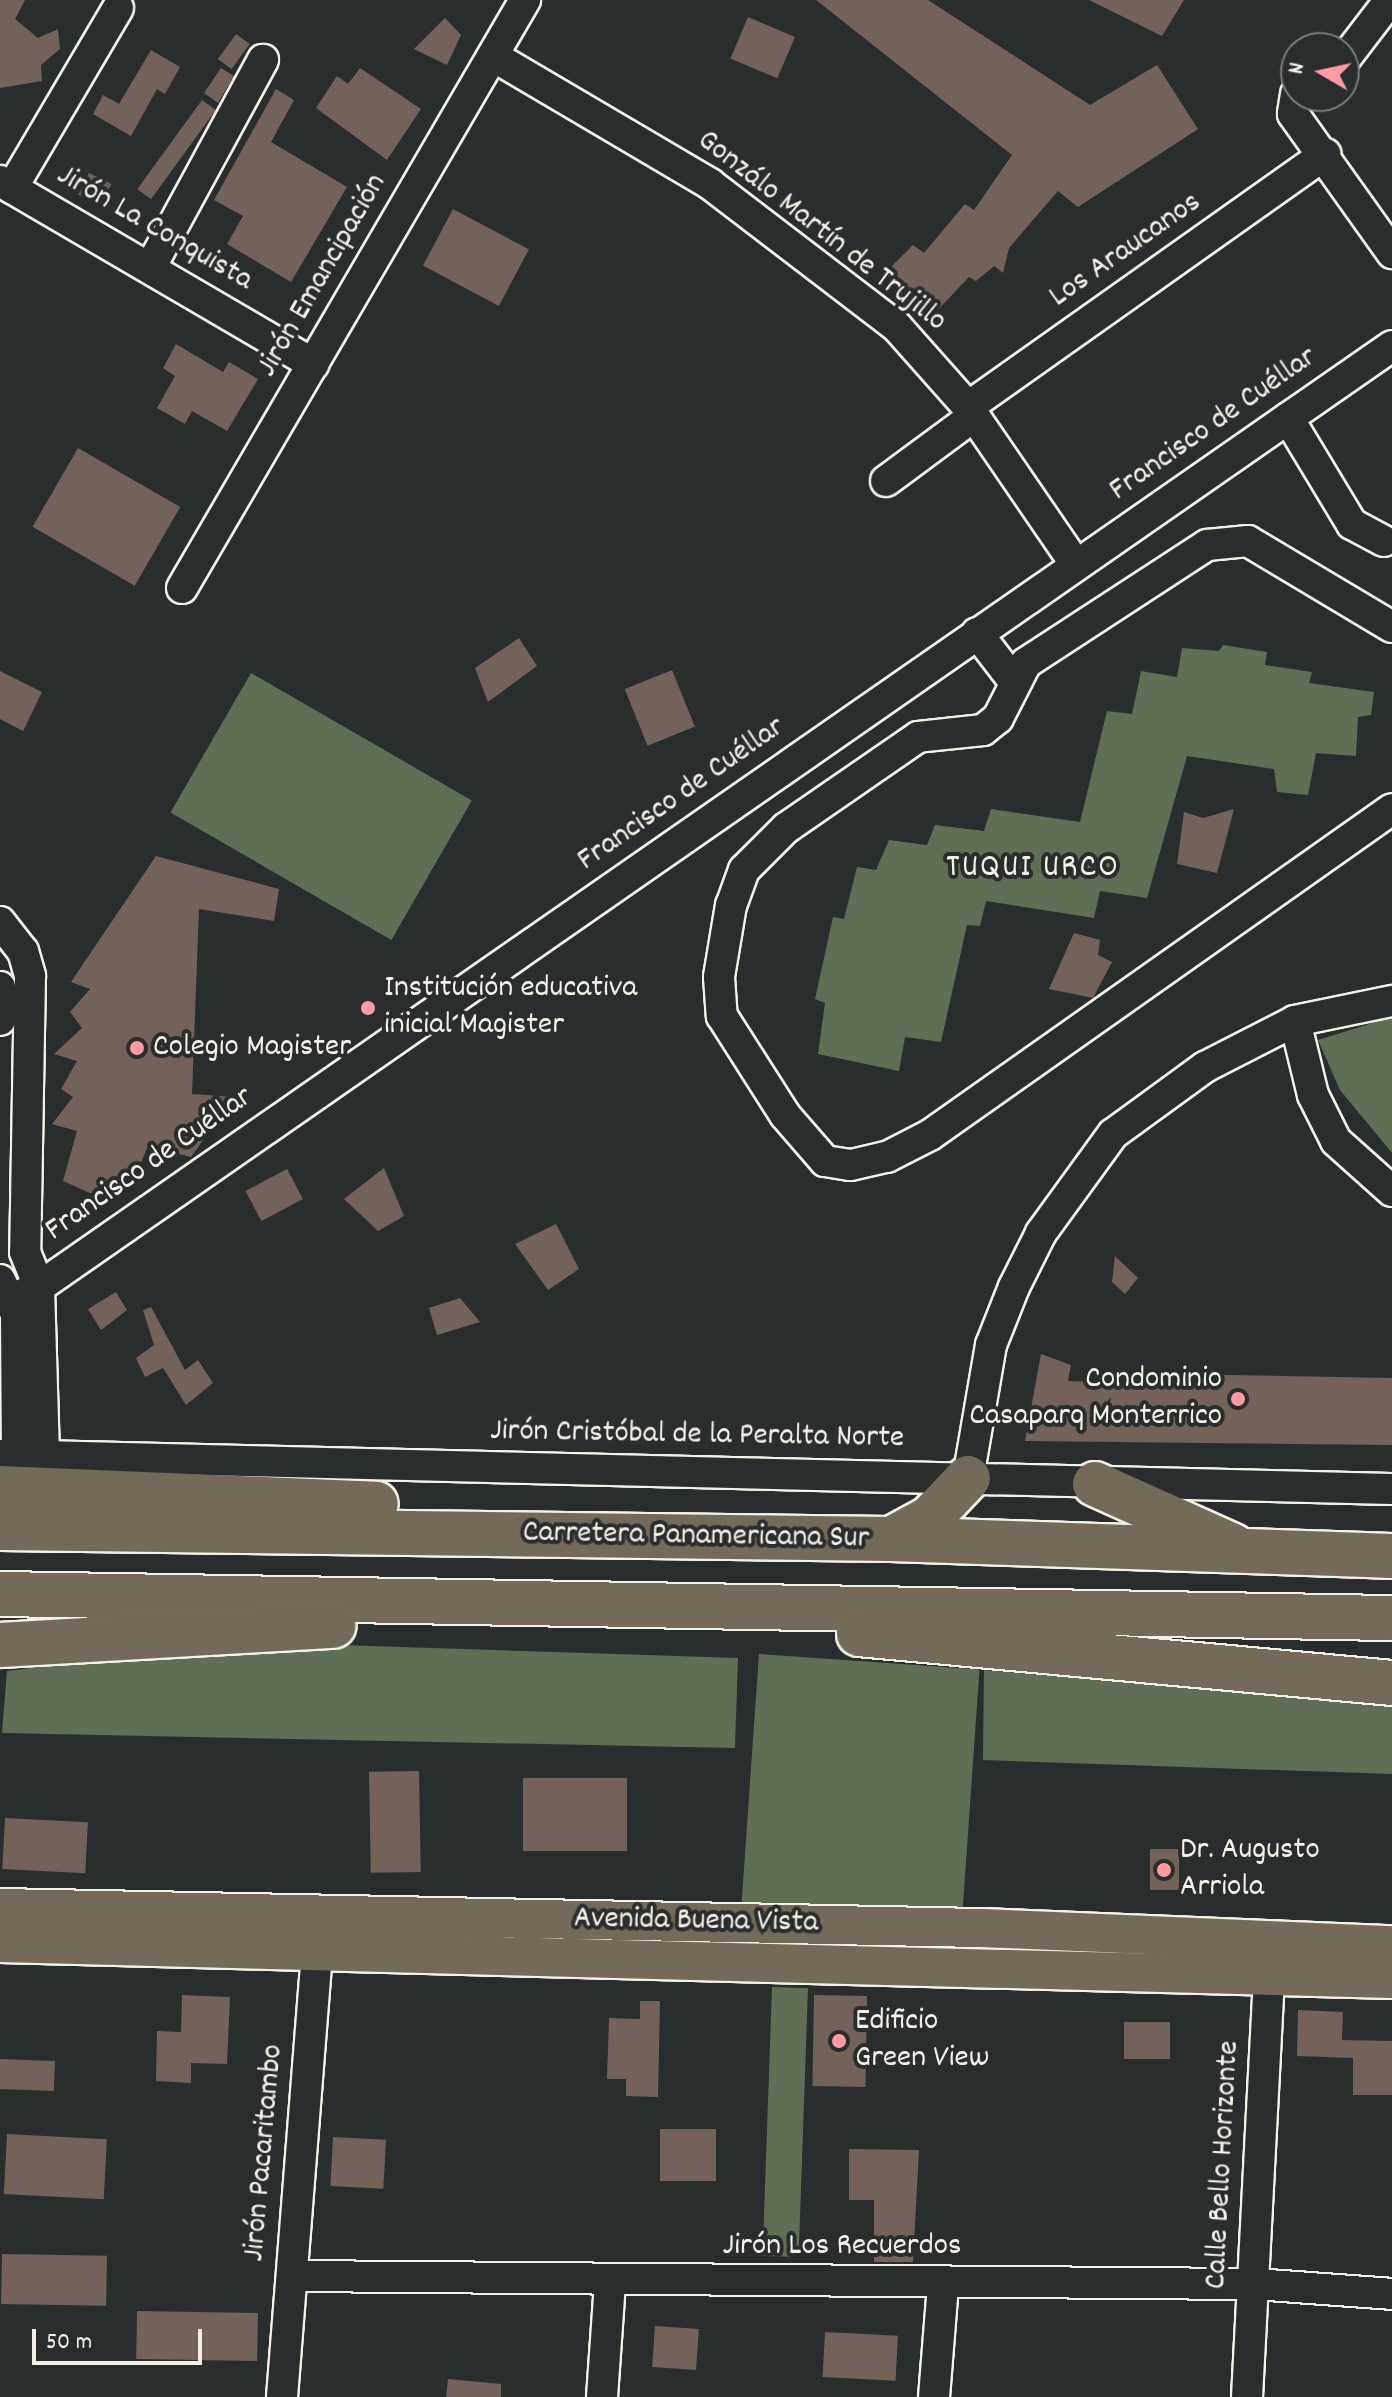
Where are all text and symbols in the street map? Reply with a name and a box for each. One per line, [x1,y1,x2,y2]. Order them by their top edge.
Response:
north arrow [1280,32,1360,112]
text: N [1282,61,1314,76]
street label: Gonzálo Martín de Trujillo [688,123,954,341]
street label: Jirón La Conquista [49,157,259,301]
street label: Jirón Emancipación [249,168,397,384]
street label: Los Araucanos [1043,185,1209,317]
street label: Francisco de Cuéllar [1103,339,1325,511]
street label: Francisco de Cuéllar [571,709,793,881]
district label: TUQUI URCO [946,849,1120,889]
place label: Institución educativa inicial Magister [384,971,637,1046]
marker: Institución educativa inicial Magister [359,999,377,1017]
place label: Colegio Magister [153,1029,351,1067]
marker: Colegio Magister [128,1039,146,1057]
street label: Francisco de Cuéllar [39,1079,261,1251]
place label: Condominio Casaparq Monterrico [969,1362,1222,1437]
marker: Condominio Casaparq Monterrico [1229,1390,1247,1408]
street label: Jirón Cristóbal de la Peralta Norte [490,1413,904,1459]
street label: Carretera Panamericana Sur [522,1515,870,1559]
place label: Dr. Augusto Arriola [1180,1833,1320,1908]
marker: Dr. Augusto Arriola [1155,1861,1173,1879]
street label: Avenida Buena Vista [573,1901,819,1943]
place label: Edificio Green View [855,2004,989,2079]
marker: Edificio Green View [830,2032,848,2050]
street label: Calle Bello Horizonte [1198,2040,1250,2290]
street label: Jirón Pacaritambo [236,2043,294,2263]
street label: Jirón Los Recuerdos [723,2228,961,2266]
scale bar [36,2313,206,2363]
text: 50 m [46,2326,92,2360]

